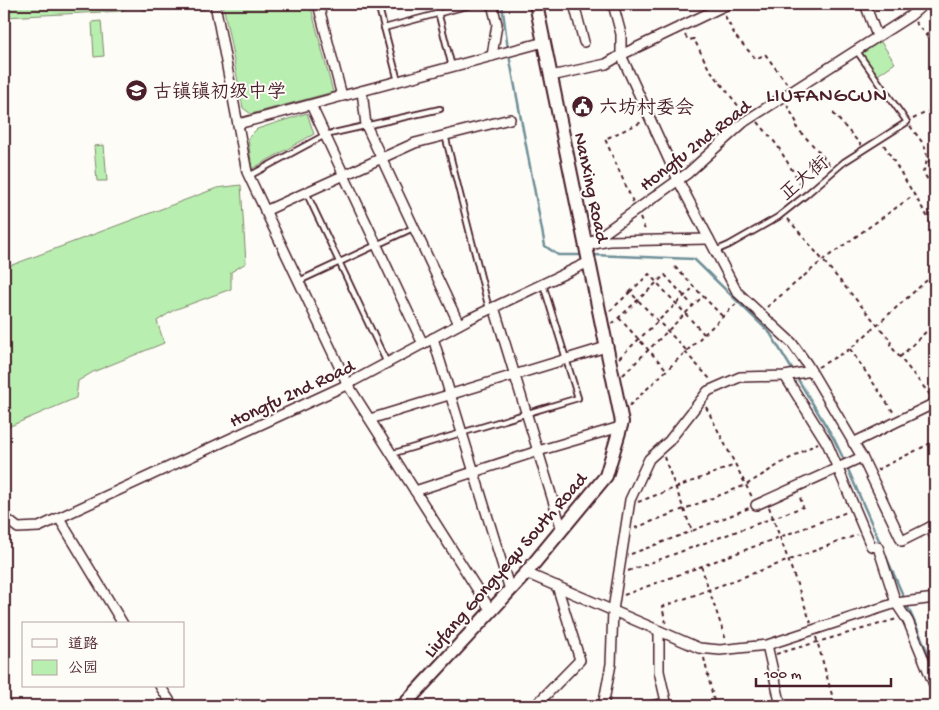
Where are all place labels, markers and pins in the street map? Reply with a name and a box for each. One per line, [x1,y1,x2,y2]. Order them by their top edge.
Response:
school or university icon: 古镇镇初级中学 [125,78,149,102]
place label: 古镇镇初级中学 [153,81,286,105]
public building icon: 六坊村委会 [571,94,595,118]
place label: 六坊村委会 [599,97,694,121]

